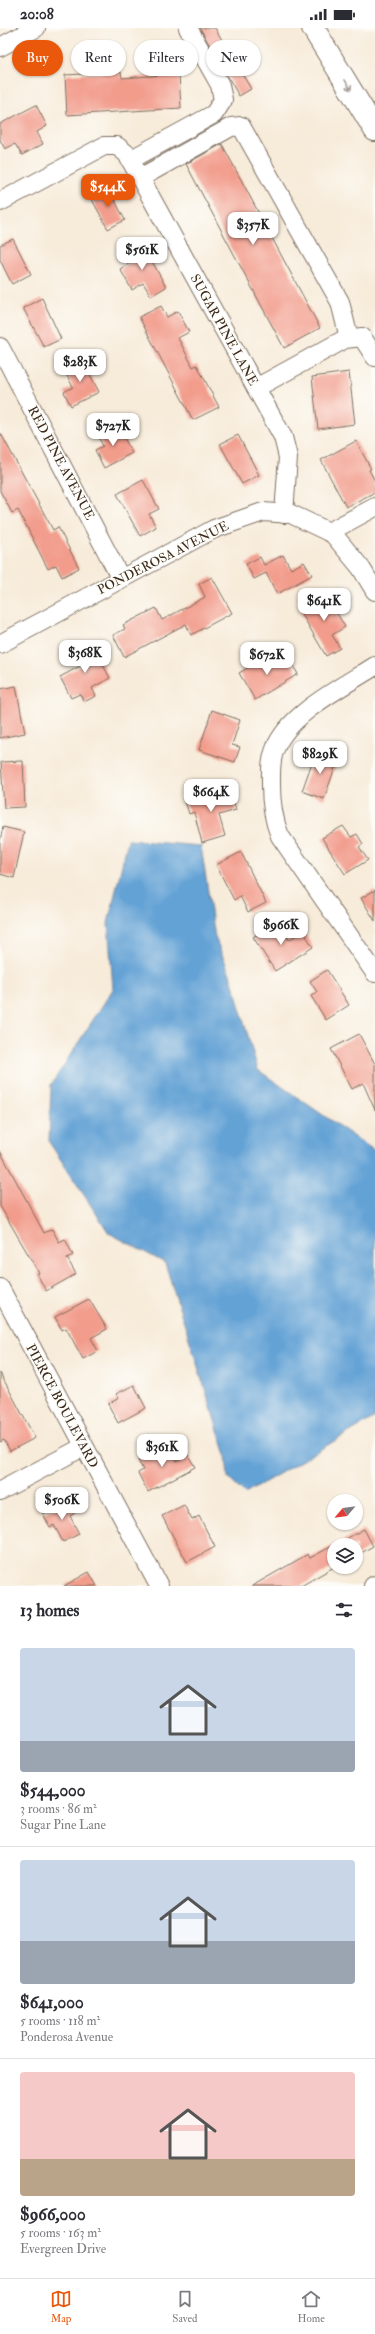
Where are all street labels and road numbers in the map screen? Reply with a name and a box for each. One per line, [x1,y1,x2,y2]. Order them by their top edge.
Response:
street label: SUGAR PINE LANE [187,272,261,388]
street label: RED PINE AVENUE [24,403,98,523]
street label: PONDEROSA AVENUE [95,518,231,598]
street label: PIERCE BOULEVARD [23,1341,101,1471]

